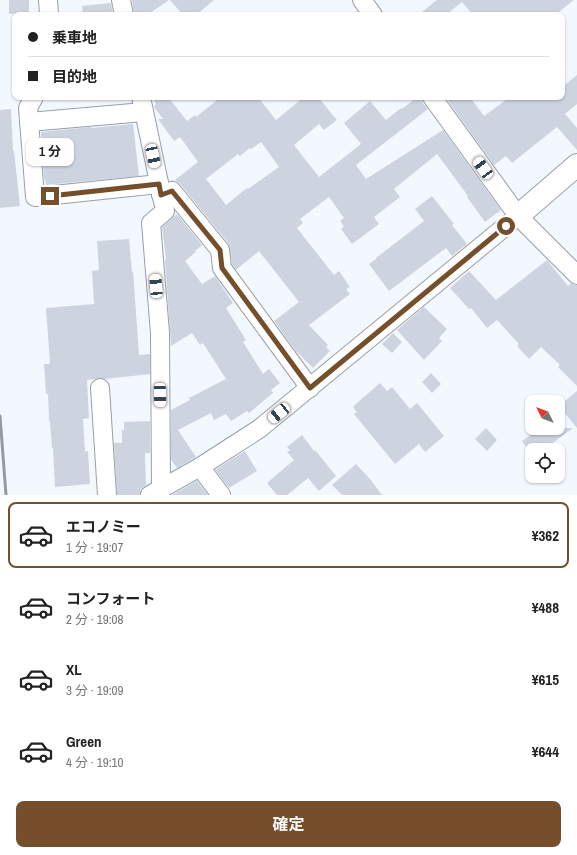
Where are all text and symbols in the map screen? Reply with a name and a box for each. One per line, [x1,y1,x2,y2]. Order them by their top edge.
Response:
text: 乗車地 [52,27,97,48]
text: 目的地 [52,66,97,87]
callout: 1 分 [26,138,74,166]
text: 1 分 [39,143,61,160]
car [145,143,161,169]
car [471,155,495,181]
route end [41,187,59,205]
route start [497,217,515,235]
car [149,274,163,298]
car [154,383,166,407]
north arrow [525,395,565,435]
map controls [525,395,565,483]
car [266,401,292,425]
button: locate [525,443,565,483]
text: エコノミー [66,516,141,537]
icon: car [18,517,54,553]
text: ¥362 [532,525,559,546]
text: 1 分 · 19:07 [66,539,123,556]
text: コンフォート [66,588,156,609]
icon: car [18,589,54,625]
text: ¥488 [532,597,559,618]
text: 2 分 · 19:08 [66,611,123,628]
text: XL [66,659,82,680]
icon: car [18,661,54,697]
text: ¥615 [532,669,559,690]
text: 3 分 · 19:09 [66,682,123,699]
text: Green [66,731,102,752]
icon: car [18,733,54,769]
text: ¥644 [532,741,559,762]
text: 4 分 · 19:10 [66,754,123,771]
button: 確定 [16,801,561,847]

